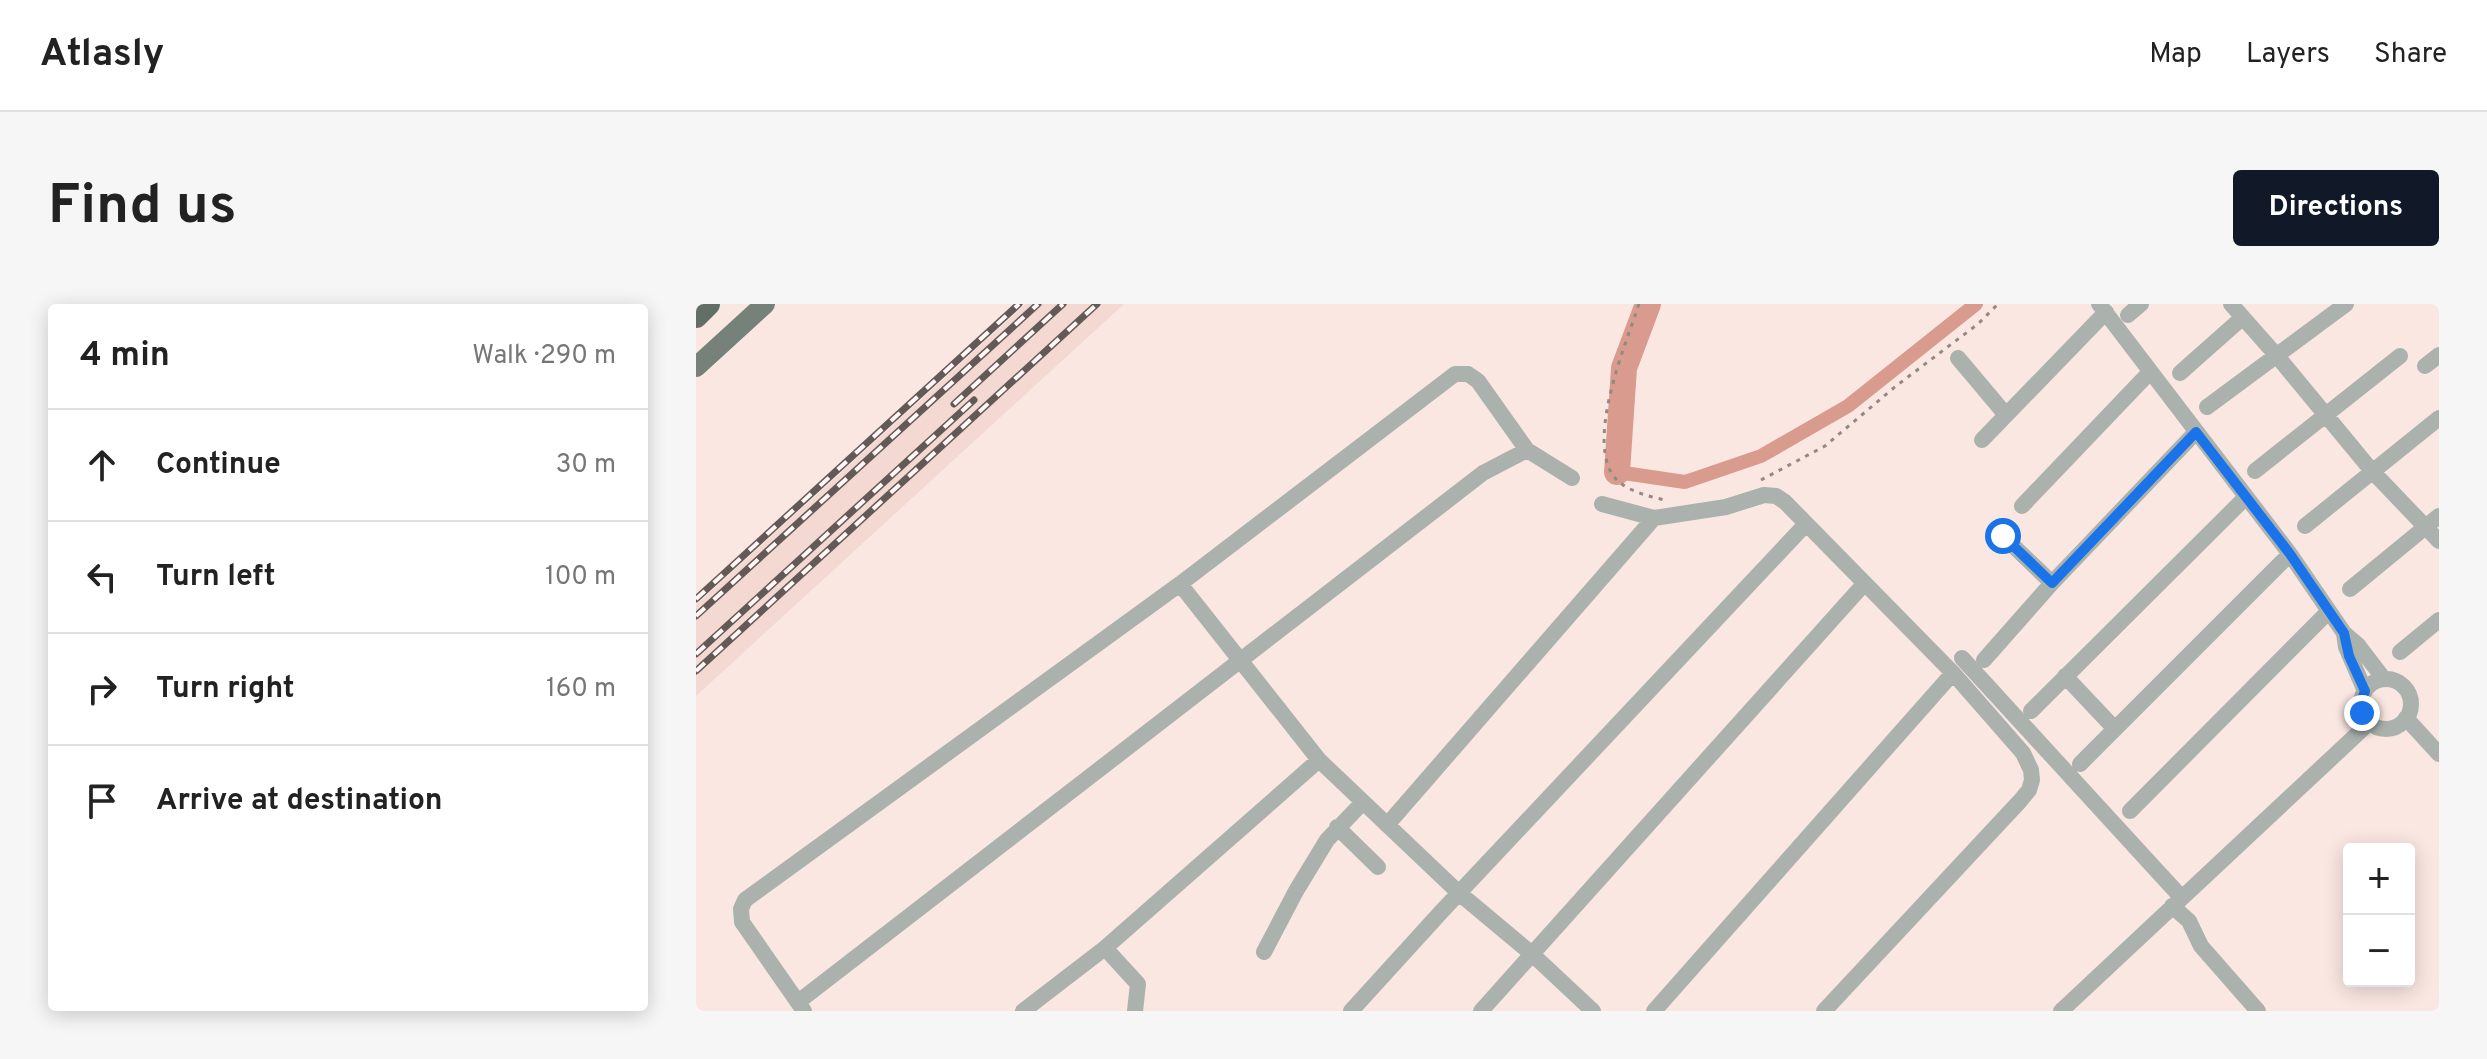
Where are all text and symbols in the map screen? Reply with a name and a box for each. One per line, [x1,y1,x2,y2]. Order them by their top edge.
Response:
text: Atlasly [40,31,164,80]
text: Map [2149,37,2202,73]
text: Layers [2246,37,2330,73]
text: Share [2374,37,2447,73]
button: Directions [2233,170,2439,246]
text: Find us [48,173,237,243]
text: 4 min [80,335,170,378]
text: Walk · 290 m [472,340,616,373]
icon: ahead [80,443,124,487]
text: Continue [156,447,281,484]
text: 30 m [556,449,616,482]
route start [1985,518,2021,554]
icon: left [80,555,124,599]
text: Turn left [156,559,276,596]
text: 100 m [545,561,616,594]
icon: right [80,667,124,711]
text: Turn right [156,671,294,708]
text: 160 m [546,673,616,706]
route end [2344,695,2380,731]
icon: arrive [80,779,124,823]
text: Arrive at destination [156,783,442,820]
map controls [2343,843,2415,987]
button: + [2343,843,2415,915]
button: − [2343,915,2415,987]

